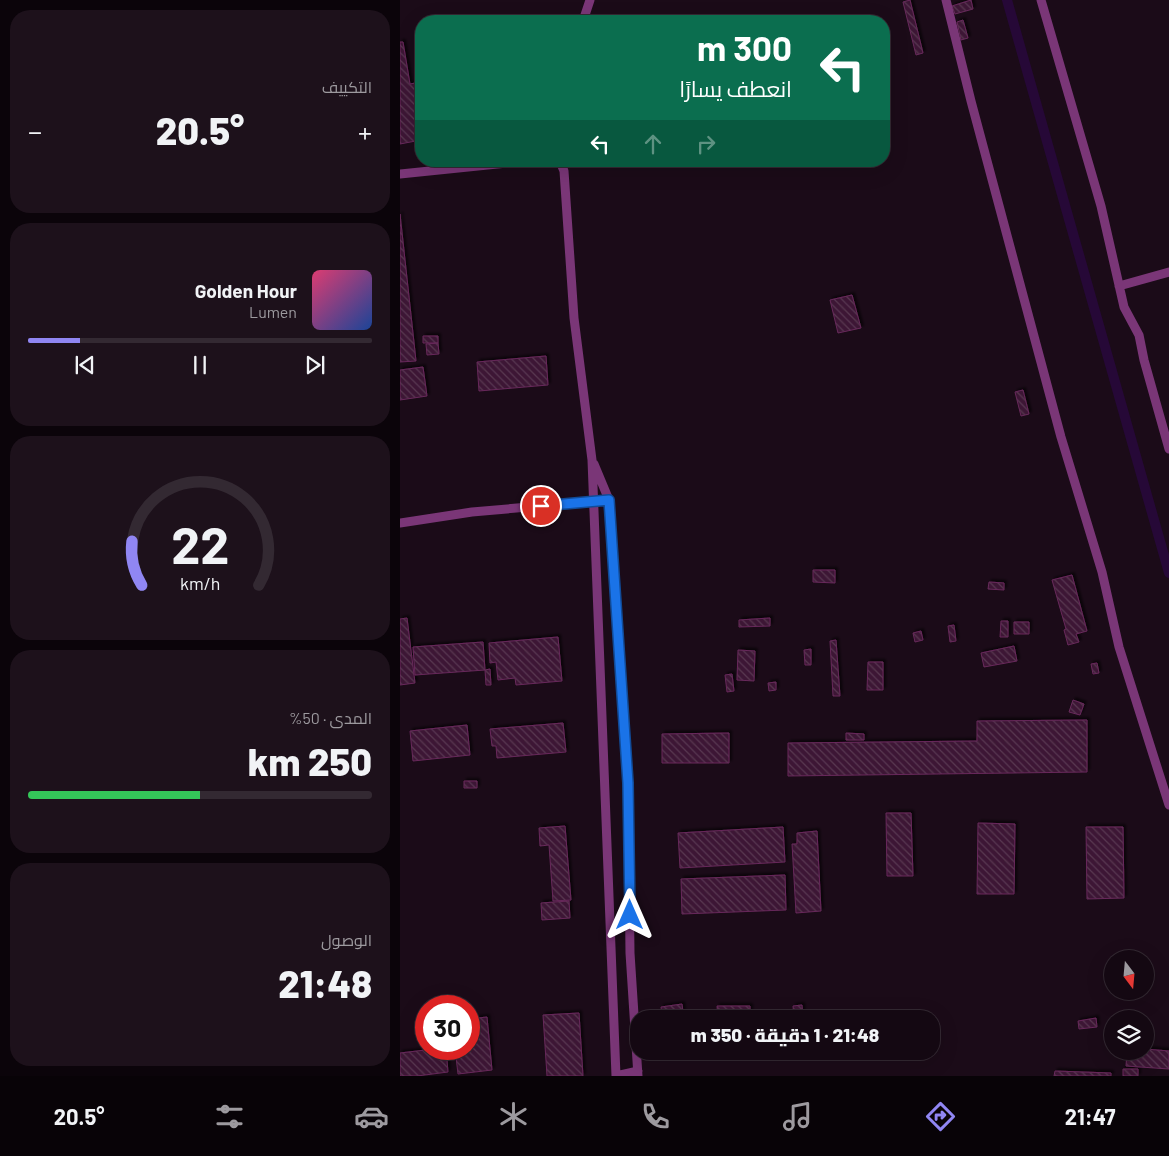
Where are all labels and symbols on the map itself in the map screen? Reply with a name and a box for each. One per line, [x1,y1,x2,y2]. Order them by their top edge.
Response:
pin [520,485,562,527]
position arrow [603,888,655,940]
north arrow [1104,950,1154,1000]
speed limit sign: 30 [415,995,480,1060]

